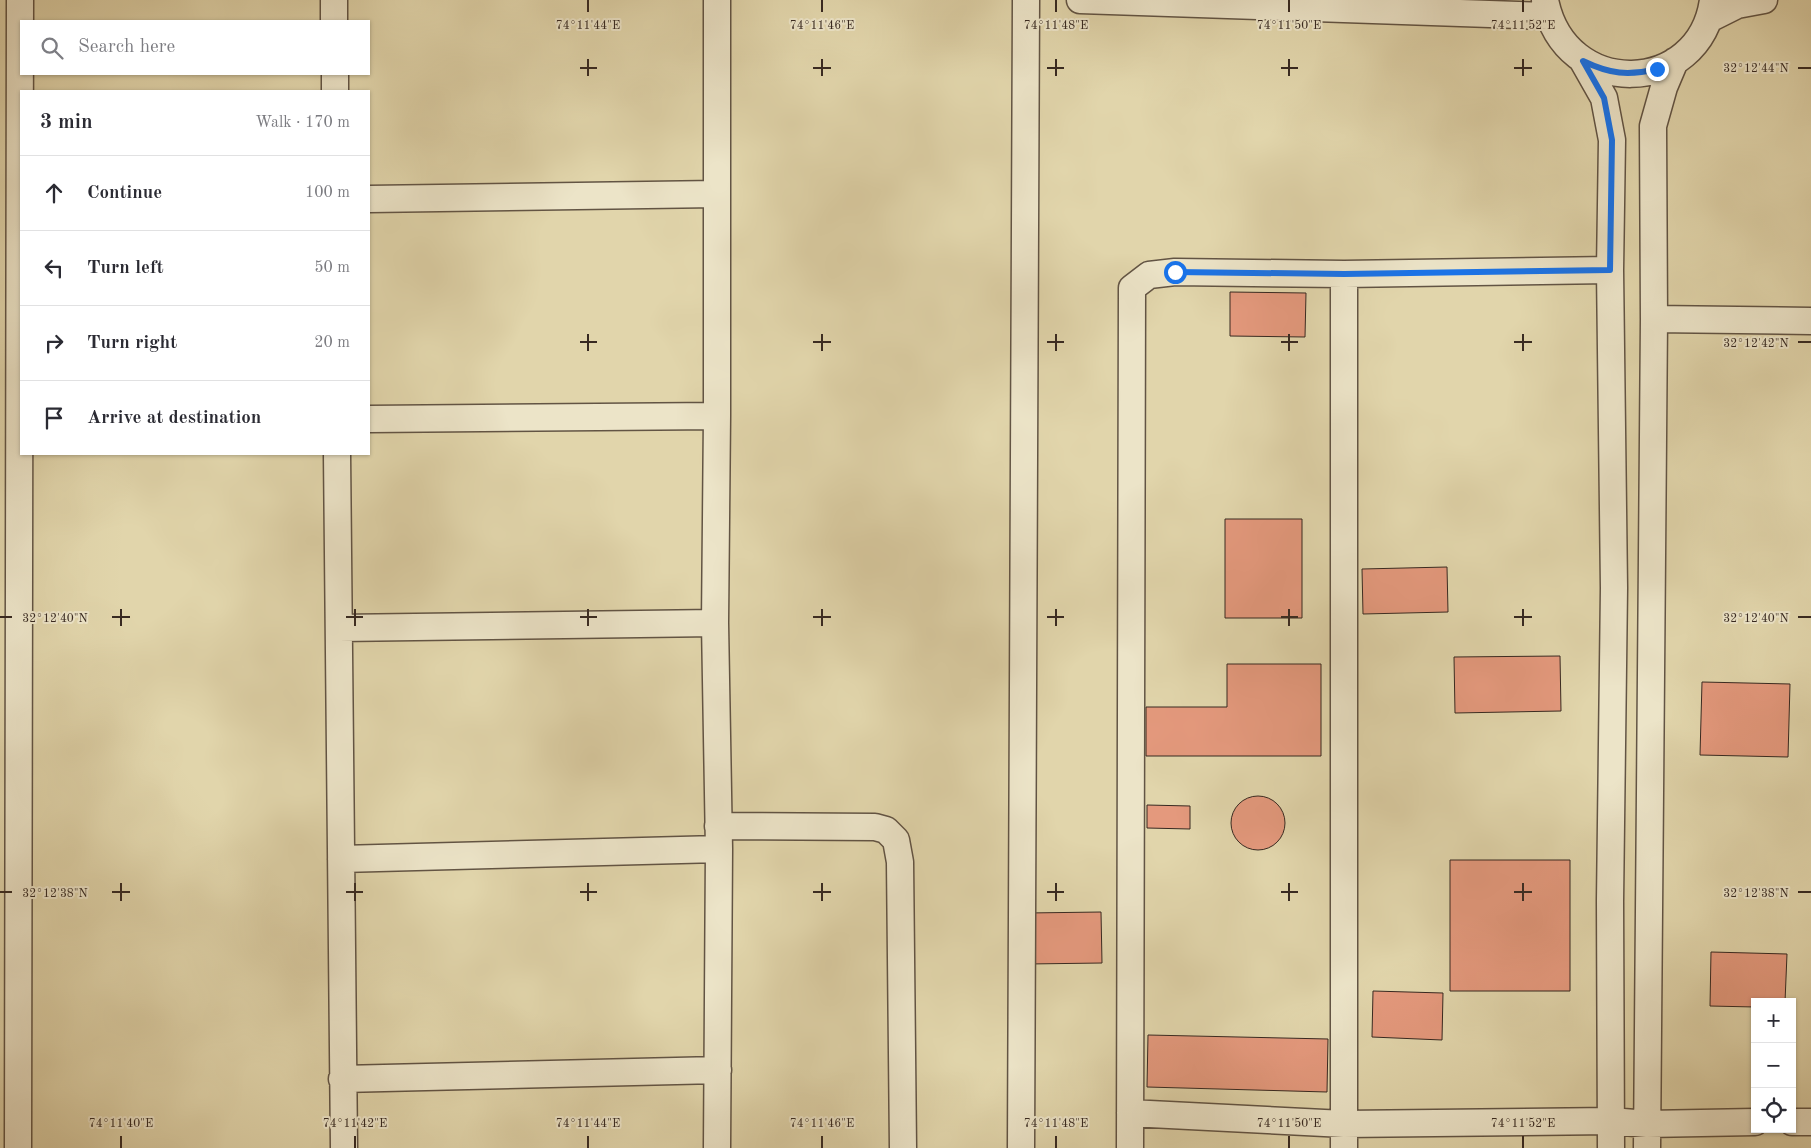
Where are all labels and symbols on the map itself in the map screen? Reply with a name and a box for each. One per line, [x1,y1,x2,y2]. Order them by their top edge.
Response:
text: 74°11'50"E [1257,19,1321,32]
text: 74°11'52"E [1491,19,1555,32]
text: 74°11'44"E [556,20,620,32]
text: 74°11'46"E [790,20,854,32]
text: 74°11'48"E [1024,20,1088,32]
route end [1646,58,1669,81]
text: 32°12'44"N [1723,63,1789,75]
route start [1164,261,1187,284]
text: 32°12'42"N [1723,338,1789,350]
text: 32°12'40"N [22,613,88,625]
text: 32°12'40"N [1723,613,1789,625]
text: 32°12'38"N [22,888,88,900]
text: 32°12'38"N [1723,888,1789,900]
text: 74°11'50"E [1257,1117,1321,1130]
text: 74°11'52"E [1491,1117,1555,1130]
text: 74°11'40"E [89,1118,153,1130]
text: 74°11'42"E [323,1118,387,1130]
text: 74°11'44"E [556,1118,620,1130]
text: 74°11'46"E [790,1118,854,1130]
text: 74°11'48"E [1024,1118,1088,1130]

